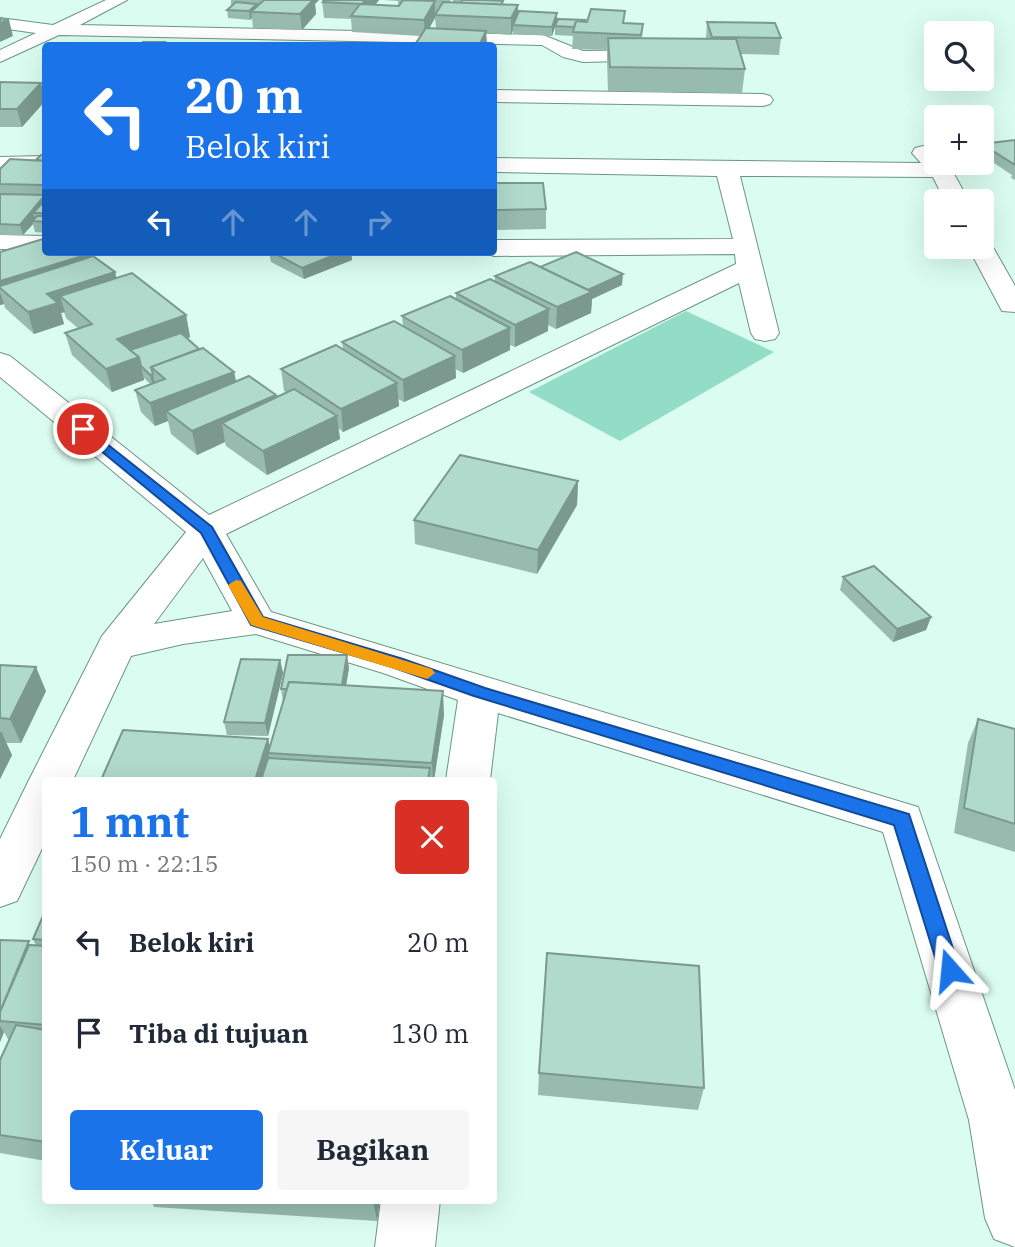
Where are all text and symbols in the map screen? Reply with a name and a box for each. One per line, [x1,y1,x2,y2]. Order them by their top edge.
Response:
map controls [924,21,994,259]
button: search [924,21,994,91]
text: 20 m [185,63,303,126]
icon: left [70,70,161,161]
button: + [924,105,994,175]
text: Belok kiri [185,125,330,167]
button: − [924,189,994,259]
icon: left [141,203,179,241]
icon: ahead [214,203,252,241]
icon: ahead [287,203,325,241]
icon: right [360,203,398,241]
pin [53,399,113,459]
icon: arrive [64,410,102,448]
text: 1 mnt [70,794,189,849]
button: close [395,800,469,874]
text: 150 m · 22:15 [70,848,219,878]
icon: left [70,923,108,961]
text: Belok kiri [129,925,254,959]
text: 20 m [407,925,469,959]
position arrow [913,933,987,1007]
icon: arrive [70,1014,108,1052]
text: Tiba di tujuan [129,1016,309,1050]
text: 130 m [391,1016,469,1050]
button: Keluar [70,1110,263,1190]
button: Bagikan [277,1110,469,1190]

